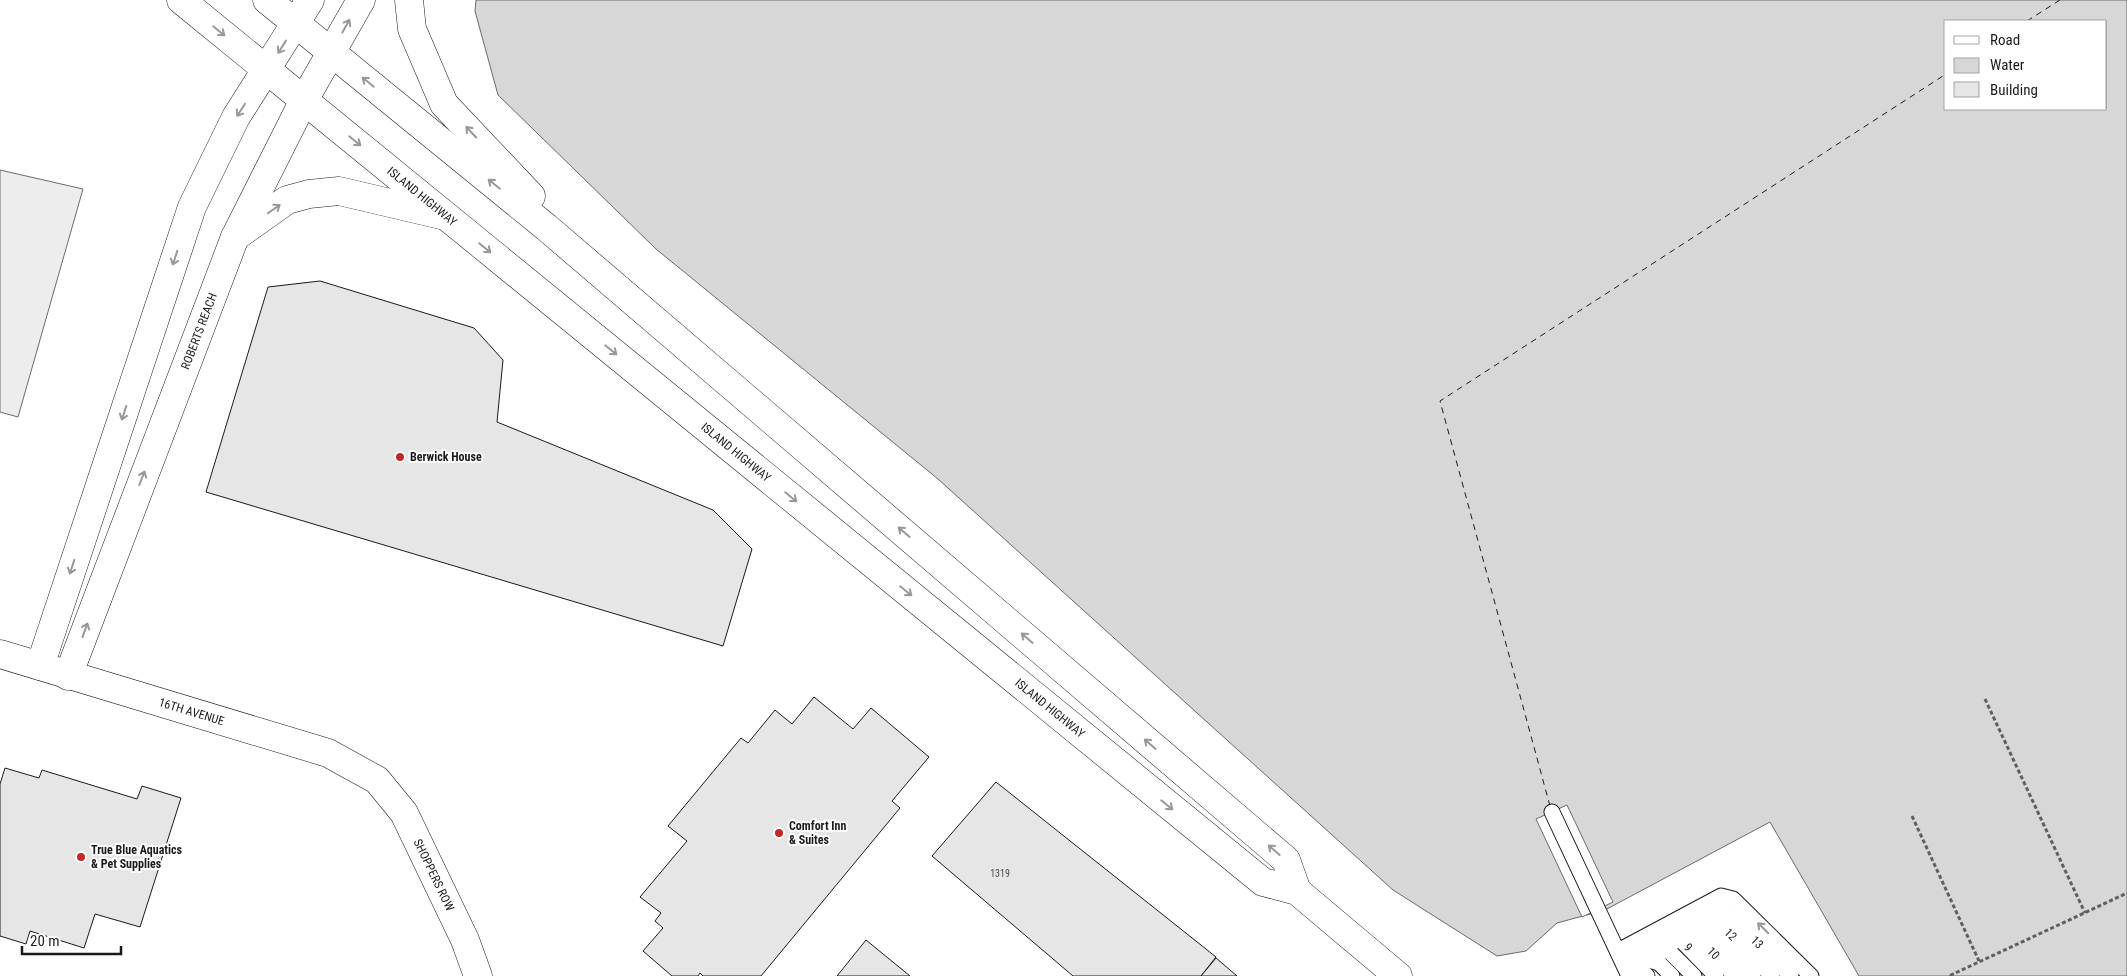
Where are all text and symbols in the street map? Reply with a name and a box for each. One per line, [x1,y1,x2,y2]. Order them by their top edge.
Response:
one-way arrow [342,20,352,34]
legend [1944,20,2107,110]
one-way arrow [212,25,225,36]
text: Road [1990,31,2020,49]
one-way arrow [277,40,287,54]
text: Water [1990,56,2025,74]
one-way arrow [362,76,375,87]
text: Building [1990,81,2038,99]
one-way arrow [236,103,246,117]
one-way arrow [465,126,477,139]
one-way arrow [349,136,362,147]
street label: ISLAND HIGHWAY [384,164,460,229]
one-way arrow [488,179,501,190]
one-way arrow [267,203,281,214]
one-way arrow [478,242,491,253]
one-way arrow [170,250,179,266]
street label: ROBERTS REACH [178,291,220,371]
one-way arrow [604,345,617,356]
one-way arrow [119,404,128,420]
street label: ISLAND HIGHWAY [698,420,774,485]
place label: Berwick House [410,450,482,464]
marker: Berwick House [394,451,406,463]
one-way arrow [138,471,147,486]
one-way arrow [784,492,797,503]
one-way arrow [897,527,910,538]
one-way arrow [67,558,77,574]
one-way arrow [899,586,912,597]
one-way arrow [81,623,90,638]
one-way arrow [1021,633,1034,644]
street label: ISLAND HIGHWAY [1012,676,1088,741]
street label: 16TH AVENUE [157,695,226,728]
one-way arrow [1144,738,1157,750]
one-way arrow [1161,799,1174,810]
place label: Comfort Inn & Suites [789,819,846,847]
marker: Comfort Inn & Suites [773,827,785,839]
street label: SHOPPERS ROW [411,837,457,913]
place label: True Blue Aquatics & Pet Supplies [91,843,183,871]
one-way arrow [1267,844,1280,855]
marker: True Blue Aquatics & Pet Supplies [75,851,87,863]
house number: 1319 [990,868,1010,879]
one-way arrow [1757,922,1769,934]
scale bar [22,924,121,956]
street label: 12 [1721,925,1740,944]
text: 20 m [30,932,60,950]
street label: 13 [1748,933,1766,952]
street label: 9 [1681,940,1695,954]
street label: 10 [1704,944,1723,963]

